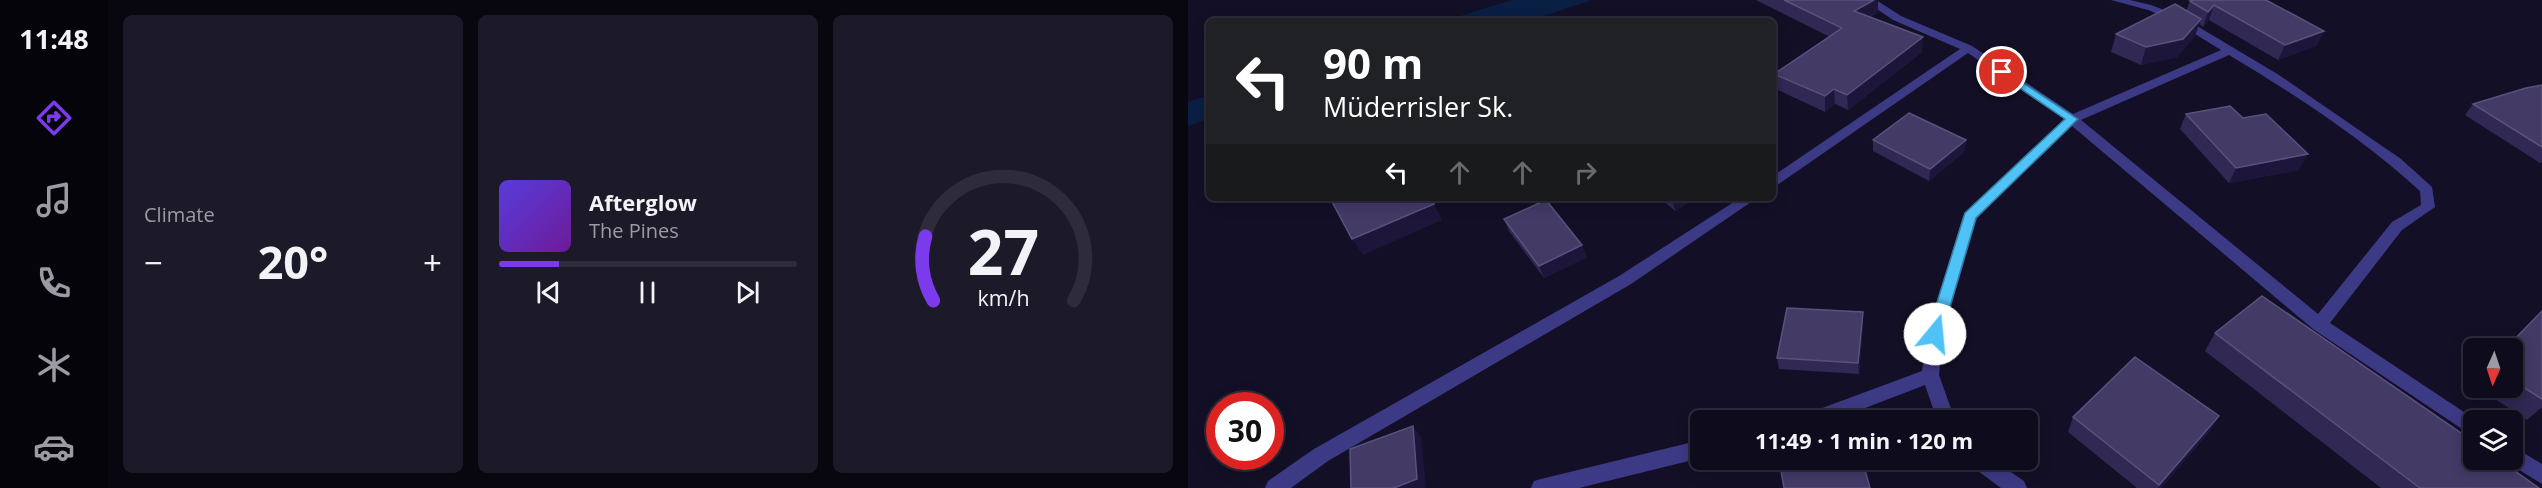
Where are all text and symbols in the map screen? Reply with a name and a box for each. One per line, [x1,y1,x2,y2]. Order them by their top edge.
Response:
text: 11:48 [19,20,89,57]
text: 90 m [1323,34,1423,91]
icon: left [1224,42,1302,120]
pin [1976,46,2027,97]
icon: arrive [1985,55,2018,88]
text: Müderrisler Sk. [1323,88,1513,125]
icon: directions [33,97,75,139]
icon: left [1380,156,1413,189]
icon: ahead [1443,156,1476,189]
icon: ahead [1506,156,1539,189]
icon: right [1569,156,1602,189]
icon: music [33,179,75,221]
text: Afterglow [589,187,697,217]
text: Climate [144,201,215,228]
text: 27 [967,208,1039,293]
text: The Pines [589,217,679,244]
text: 20° [258,231,328,292]
text: − [144,240,163,285]
text: + [423,240,442,285]
icon: phone [33,262,75,304]
icon: previous [532,276,565,309]
icon: pause [631,276,664,309]
icon: next [731,276,764,309]
text: km/h [977,283,1029,312]
position arrow [1903,302,1967,366]
north arrow [2463,338,2523,398]
map controls [2463,338,2523,470]
icon: climate [33,344,75,386]
speed limit sign: 30 [1206,392,1284,470]
button: layers [2463,410,2523,470]
text: 11:49 · 1 min · 120 m [1755,425,1973,455]
icon: car [33,426,75,468]

